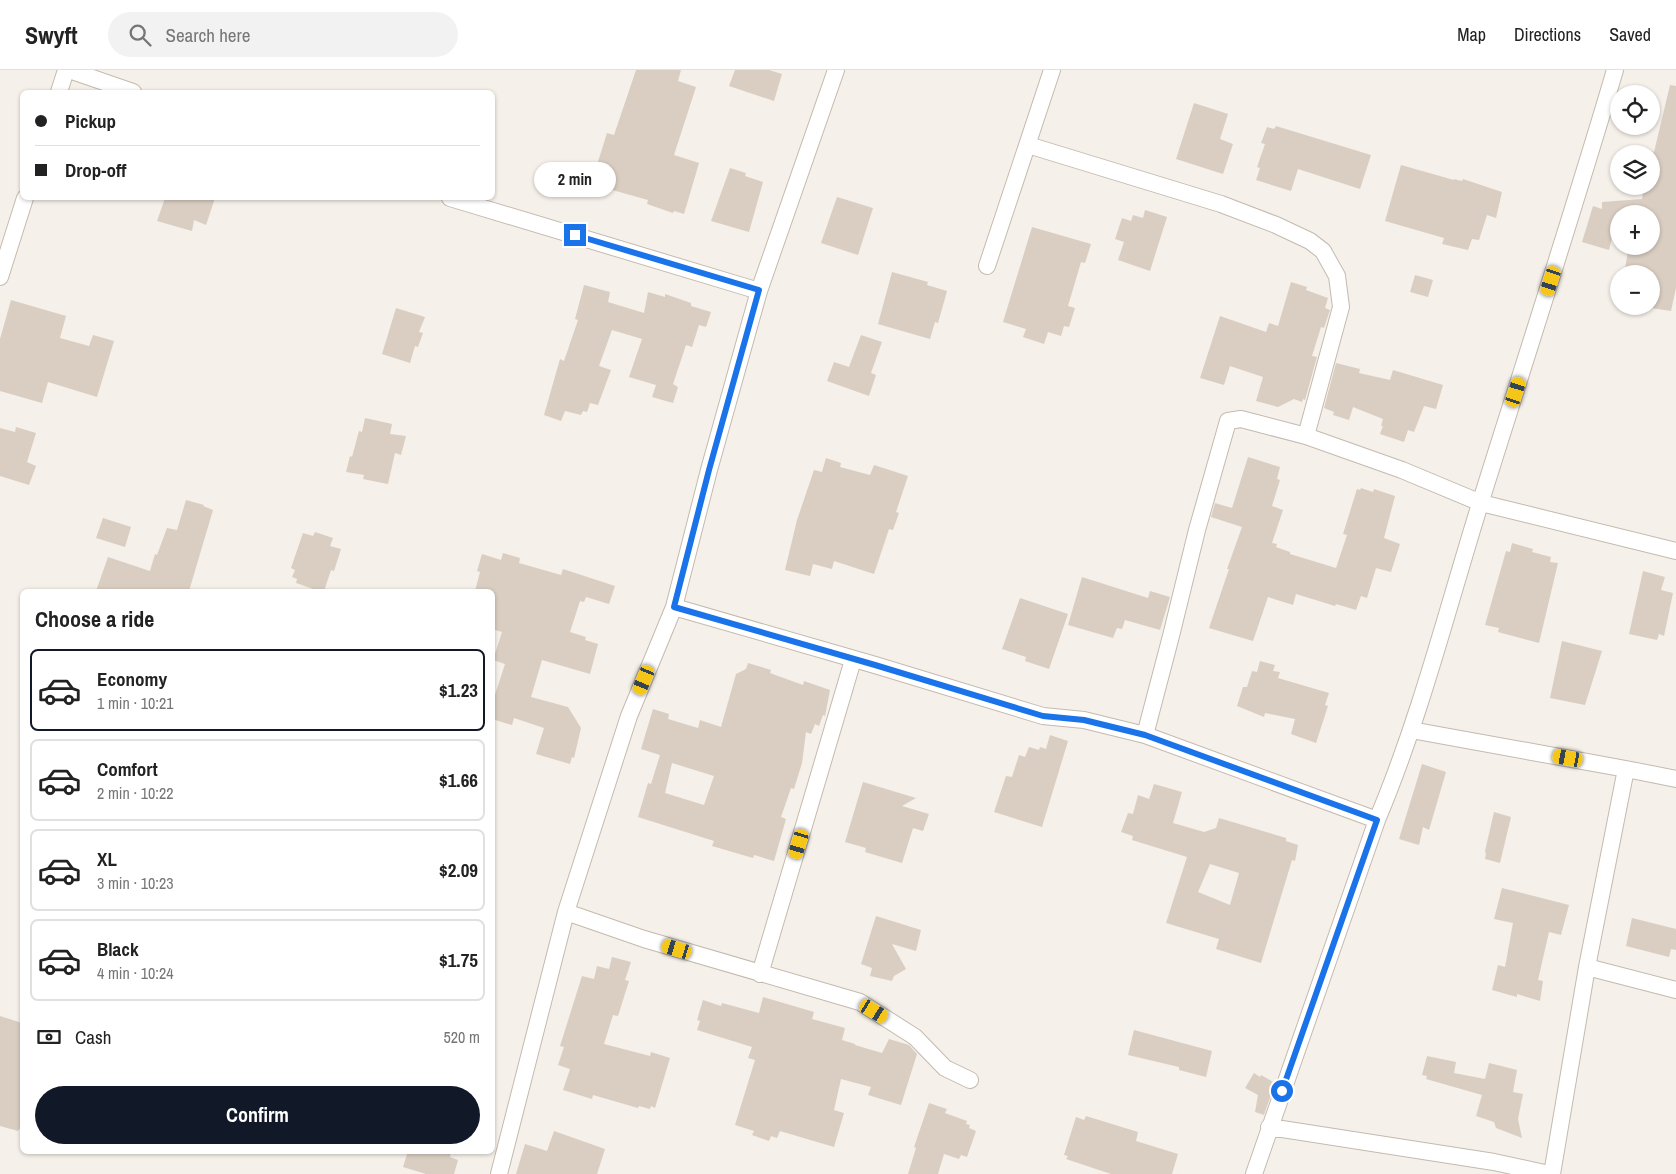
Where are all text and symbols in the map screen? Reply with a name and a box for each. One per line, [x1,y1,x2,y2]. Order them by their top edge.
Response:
search box [108,12,458,57]
text: Swyft [25,19,78,51]
icon: search [126,21,154,49]
text: Search here [166,22,250,48]
text: Map [1457,22,1486,47]
text: Directions [1514,22,1581,47]
text: Saved [1609,22,1651,47]
map controls [1610,85,1660,315]
button: locate [1610,85,1660,135]
text: Pickup [65,108,116,134]
button: layers [1610,145,1660,195]
text: Drop-off [65,157,126,183]
callout: 2 min [534,162,616,198]
text: 2 min [558,168,592,190]
button: + [1610,205,1660,255]
route end [564,224,586,246]
car [1539,264,1562,298]
button: − [1610,265,1660,315]
car [1504,375,1527,409]
text: Choose a ride [35,604,154,634]
car [631,663,656,697]
text: Economy [97,666,167,692]
icon: car [37,668,82,713]
text: $1.23 [439,677,478,703]
text: 1 min · 10:21 [97,692,174,714]
car [1551,748,1584,768]
text: Comfort [97,756,158,782]
icon: car [37,758,82,803]
text: $1.66 [439,767,478,793]
text: 2 min · 10:22 [97,782,174,804]
car [787,827,810,861]
text: XL [97,846,117,872]
icon: car [37,848,82,893]
text: $2.09 [439,857,478,883]
text: 3 min · 10:23 [97,872,174,894]
text: Black [97,936,139,962]
car [660,937,693,961]
icon: car [37,938,82,983]
text: $1.75 [439,947,478,973]
text: 4 min · 10:24 [97,962,174,984]
car [857,997,890,1025]
icon: cash [35,1023,63,1051]
text: Cash [75,1024,111,1050]
text: 520 m [444,1026,480,1048]
route start [1271,1080,1293,1102]
button: Confirm [35,1086,480,1144]

